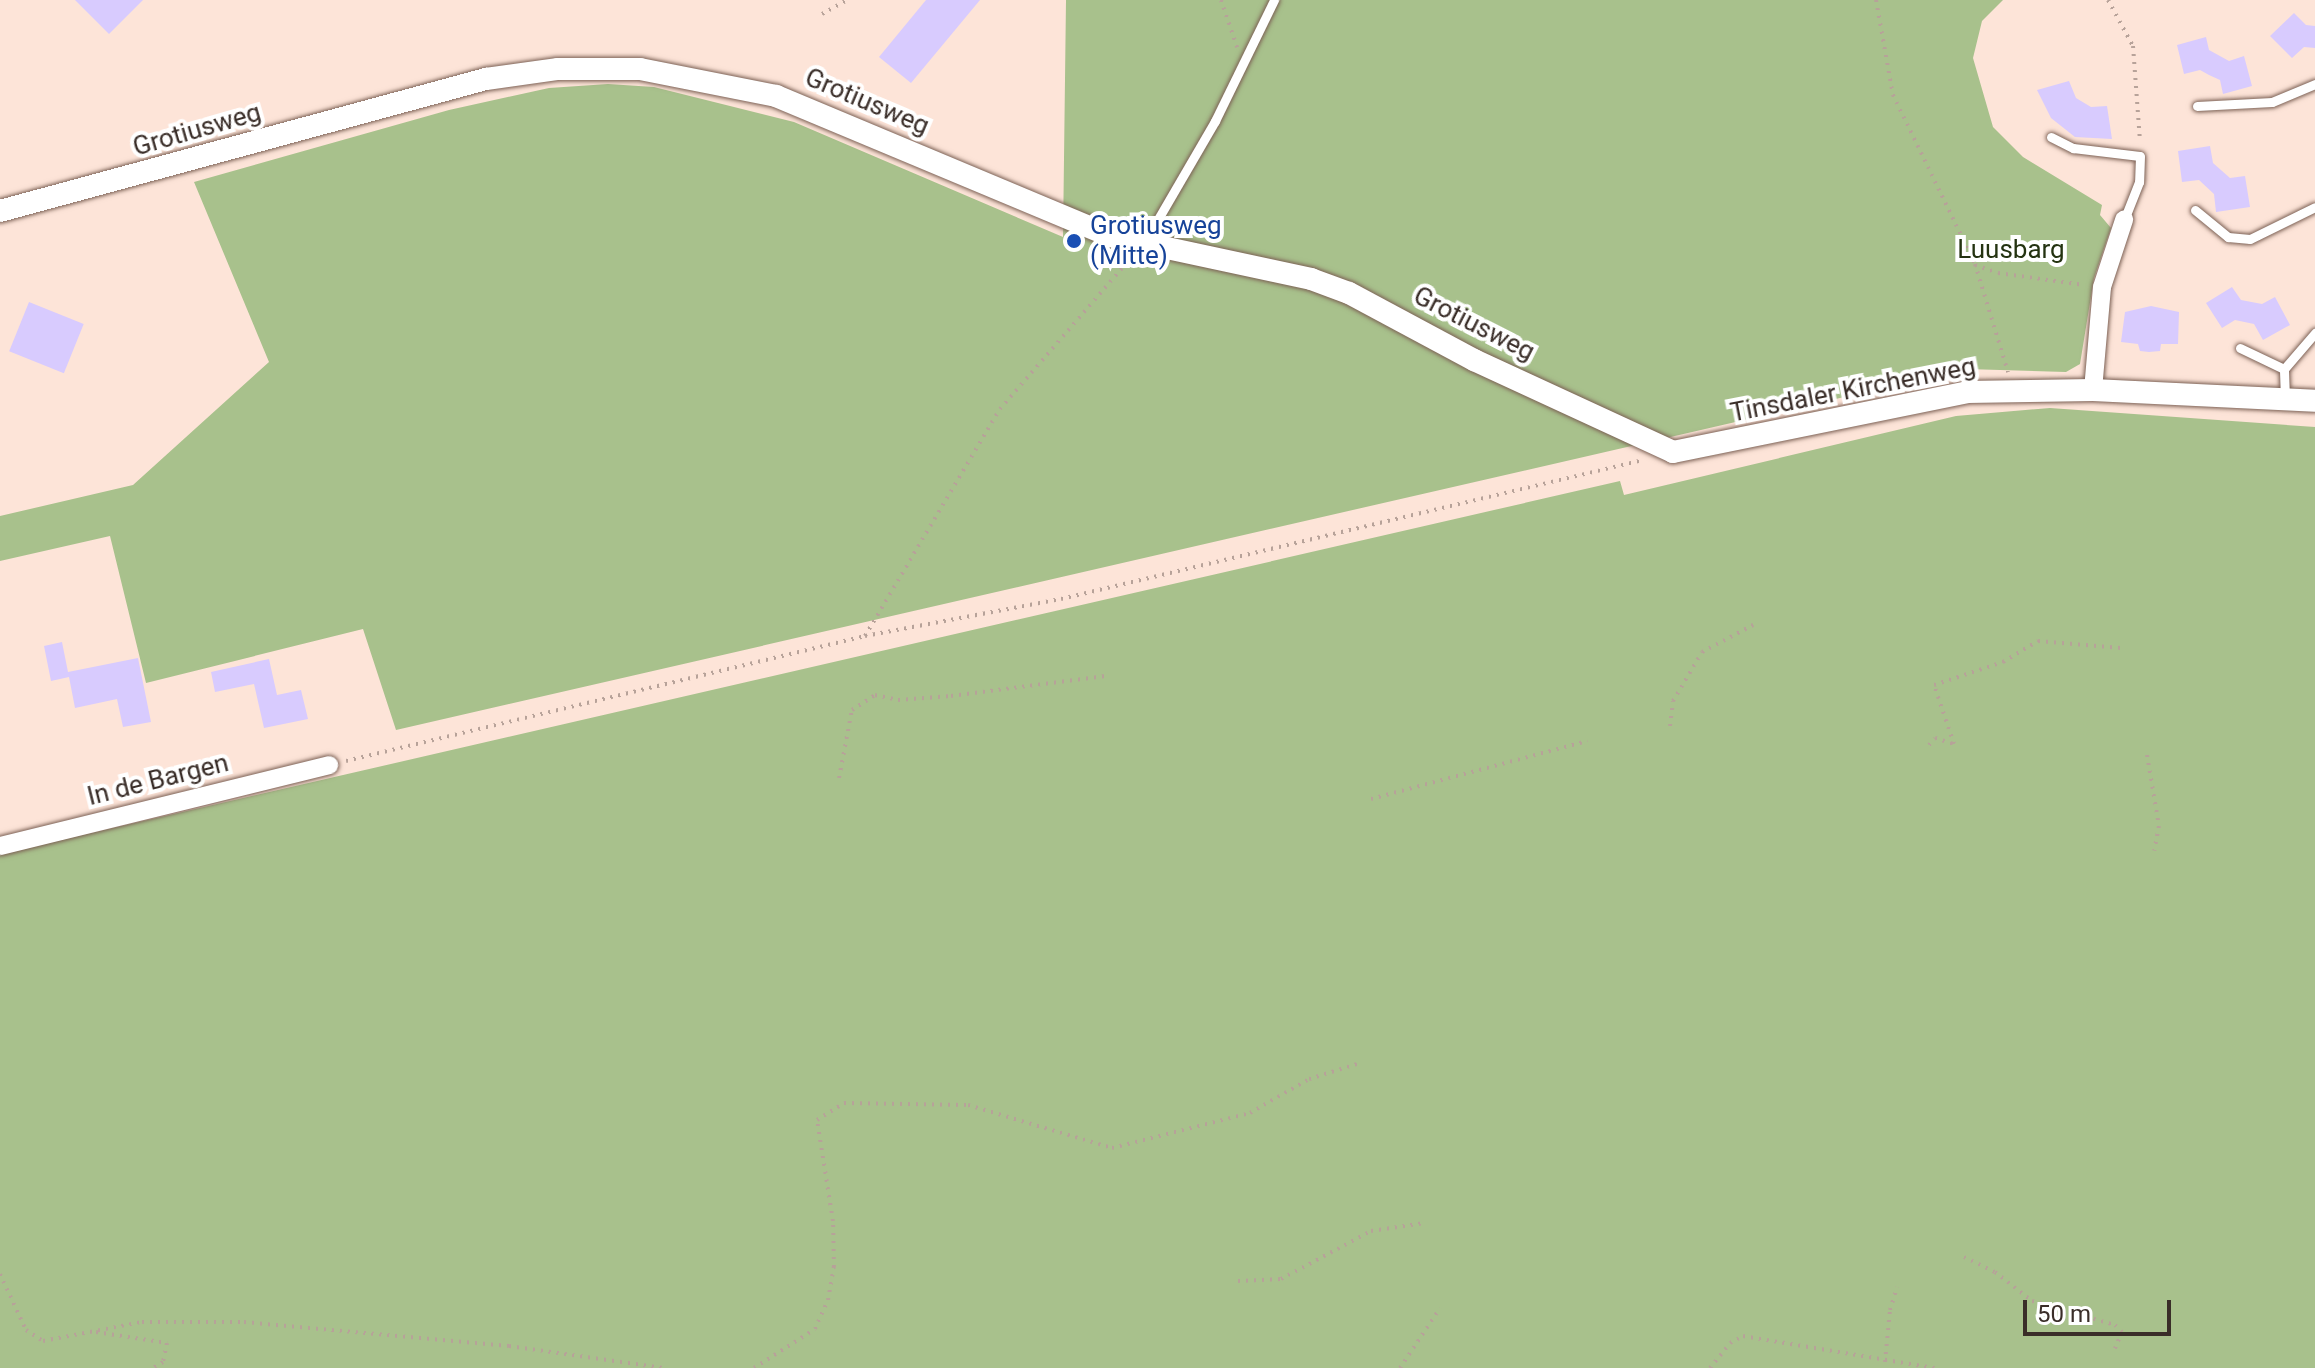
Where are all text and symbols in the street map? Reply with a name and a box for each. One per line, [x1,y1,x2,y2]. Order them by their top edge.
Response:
street label: Grotiusweg [800,62,934,142]
street label: Grotiusweg [129,97,265,163]
place label: Grotiusweg (Mitte) [1090,210,1222,272]
marker: Grotiusweg (Mitte) [1065,232,1083,250]
park label: Luusbarg [1957,234,2065,266]
street label: Grotiusweg [1408,280,1540,368]
street label: Tinsdaler Kirchenweg [1728,351,1978,429]
street label: In de Bargen [84,747,232,813]
scale bar [2027,1284,2175,1334]
text: 50 m [2037,1300,2091,1328]

